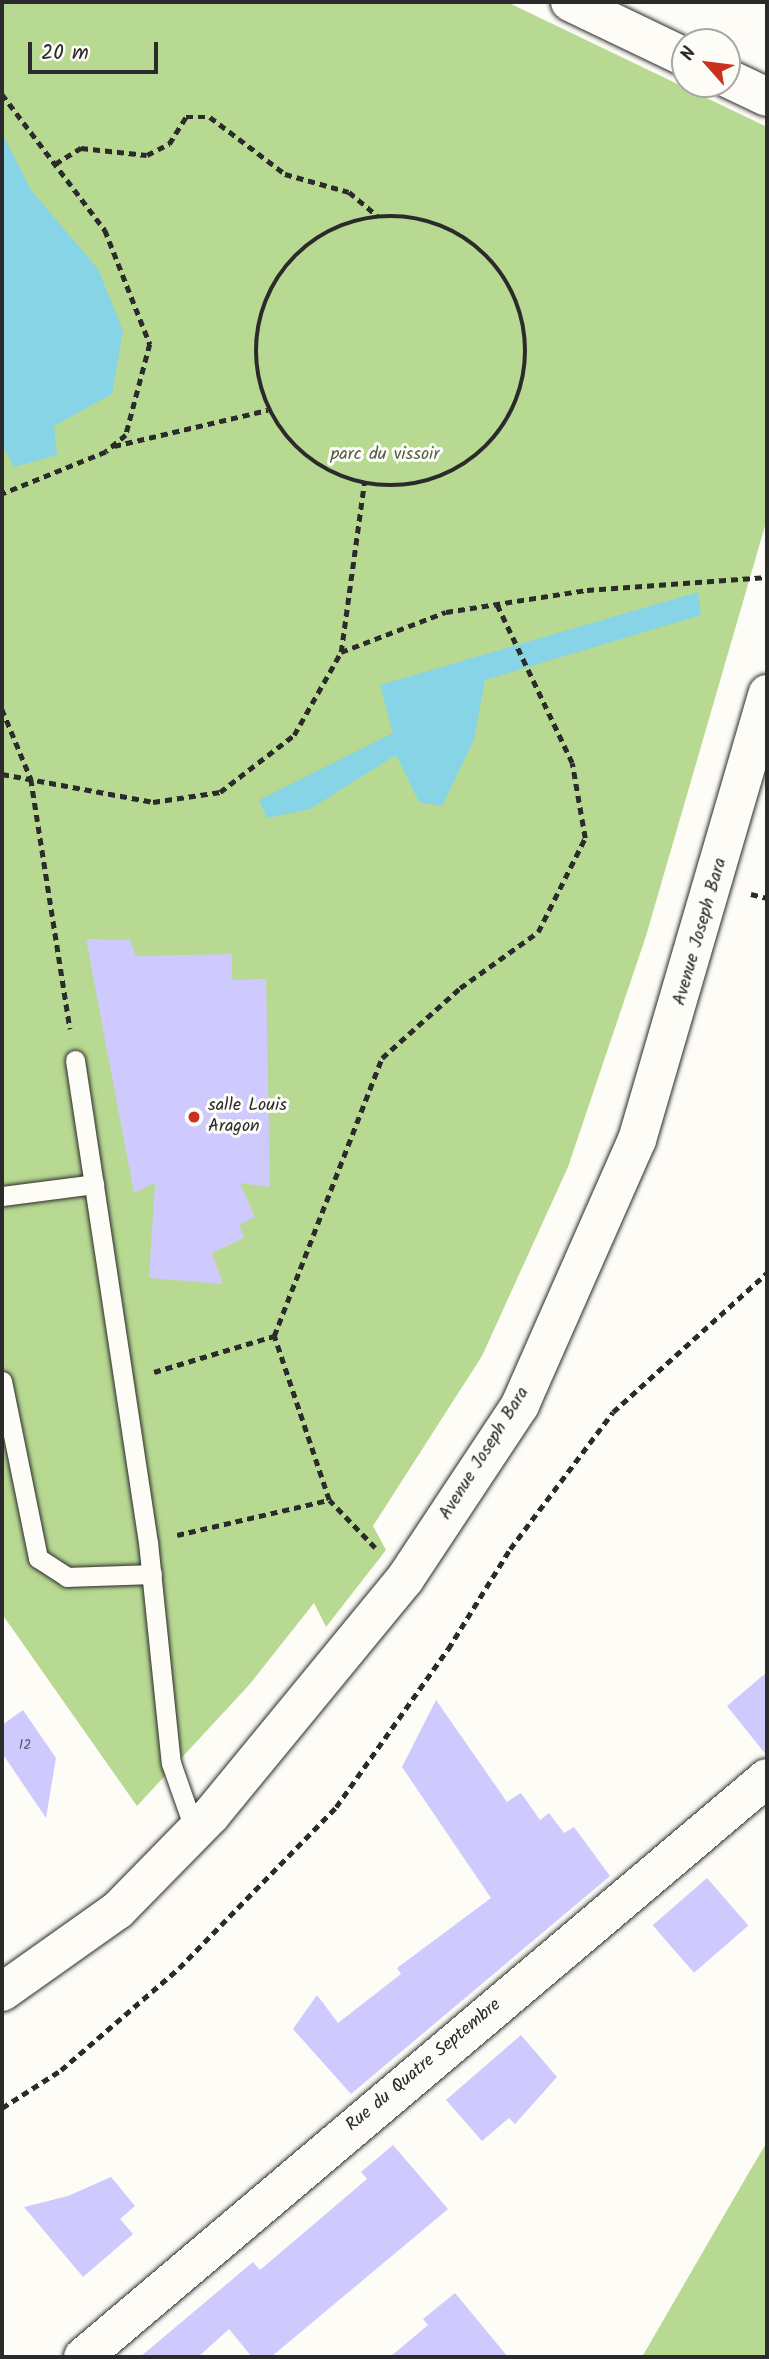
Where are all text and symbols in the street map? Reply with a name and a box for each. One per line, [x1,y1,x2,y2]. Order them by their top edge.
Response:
scale bar [32,28,161,72]
north arrow [671,28,741,98]
text: 20 m [41,37,89,70]
text: N [673,42,705,66]
park label: parc du vissoir [331,444,439,466]
street label: Avenue Joseph Bara [670,856,732,1008]
place label: salle Louis Aragon [208,1096,287,1138]
marker: salle Louis Aragon [186,1109,202,1125]
street label: Avenue Joseph Bara [435,1384,535,1524]
house number: 12 [19,1737,31,1753]
street label: Rue du Quatre Septembre [342,1995,506,2137]

